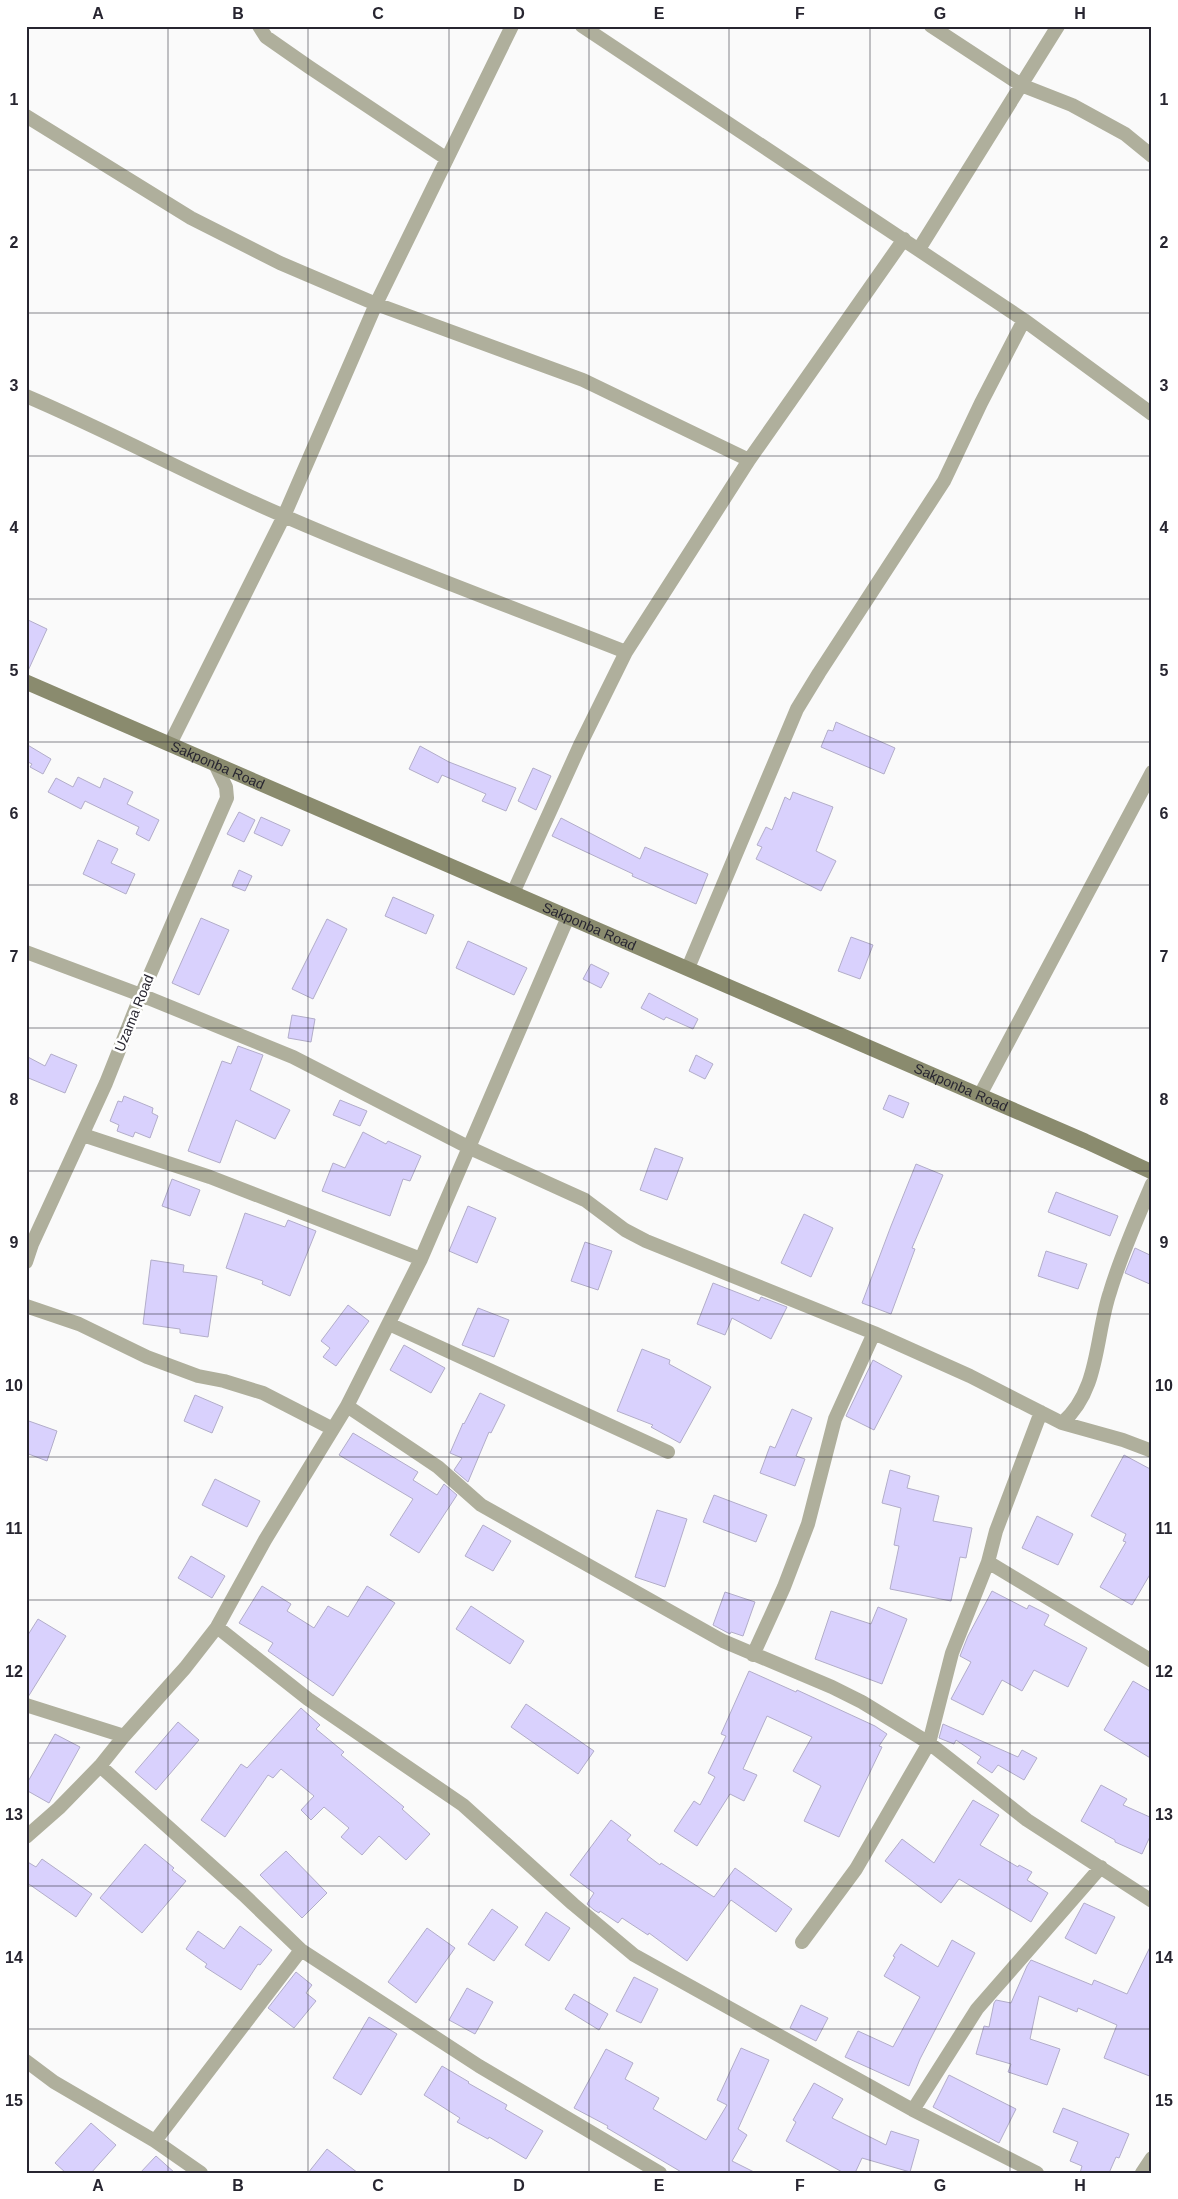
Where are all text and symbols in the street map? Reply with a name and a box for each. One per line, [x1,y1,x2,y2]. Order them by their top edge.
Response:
text: A [92,5,104,22]
text: B [232,5,244,22]
text: C [372,5,384,22]
text: D [513,5,525,22]
text: E [654,5,665,22]
text: F [795,5,805,22]
text: G [934,5,946,22]
text: H [1074,5,1086,22]
text: 1 [10,91,19,108]
text: 1 [1160,91,1169,108]
text: 2 [10,234,19,251]
text: 2 [1160,234,1169,251]
text: 3 [10,377,19,394]
text: 3 [1160,377,1169,394]
text: 4 [10,519,19,536]
text: 4 [1160,519,1169,536]
text: 5 [10,662,19,679]
text: 5 [1160,662,1169,679]
street label: Sakponba Road [168,738,267,792]
text: 6 [10,805,19,822]
text: 6 [1160,805,1169,822]
street label: Sakponba Road [540,899,639,954]
text: 7 [10,948,19,965]
text: 7 [1160,948,1169,965]
street label: Uzama Road [111,972,157,1054]
street label: Sakponba Road [912,1060,1010,1115]
text: 8 [10,1091,19,1108]
text: 8 [1160,1091,1169,1108]
text: 9 [10,1234,19,1251]
text: 9 [1160,1234,1169,1251]
text: 10 [5,1377,23,1394]
text: 10 [1155,1377,1173,1394]
text: 11 [6,1520,23,1537]
text: 11 [1156,1520,1173,1537]
text: 12 [5,1663,23,1680]
text: 12 [1155,1663,1173,1680]
text: 13 [5,1806,23,1823]
text: 13 [1155,1806,1173,1823]
text: 14 [5,1949,23,1966]
text: 14 [1155,1949,1173,1966]
text: 15 [5,2092,23,2109]
text: 15 [1155,2092,1173,2109]
text: A [92,2177,104,2194]
text: B [232,2177,244,2194]
text: C [372,2177,384,2194]
text: D [513,2177,525,2194]
text: E [654,2177,665,2194]
text: F [795,2177,805,2194]
text: G [934,2177,946,2194]
text: H [1074,2177,1086,2194]

